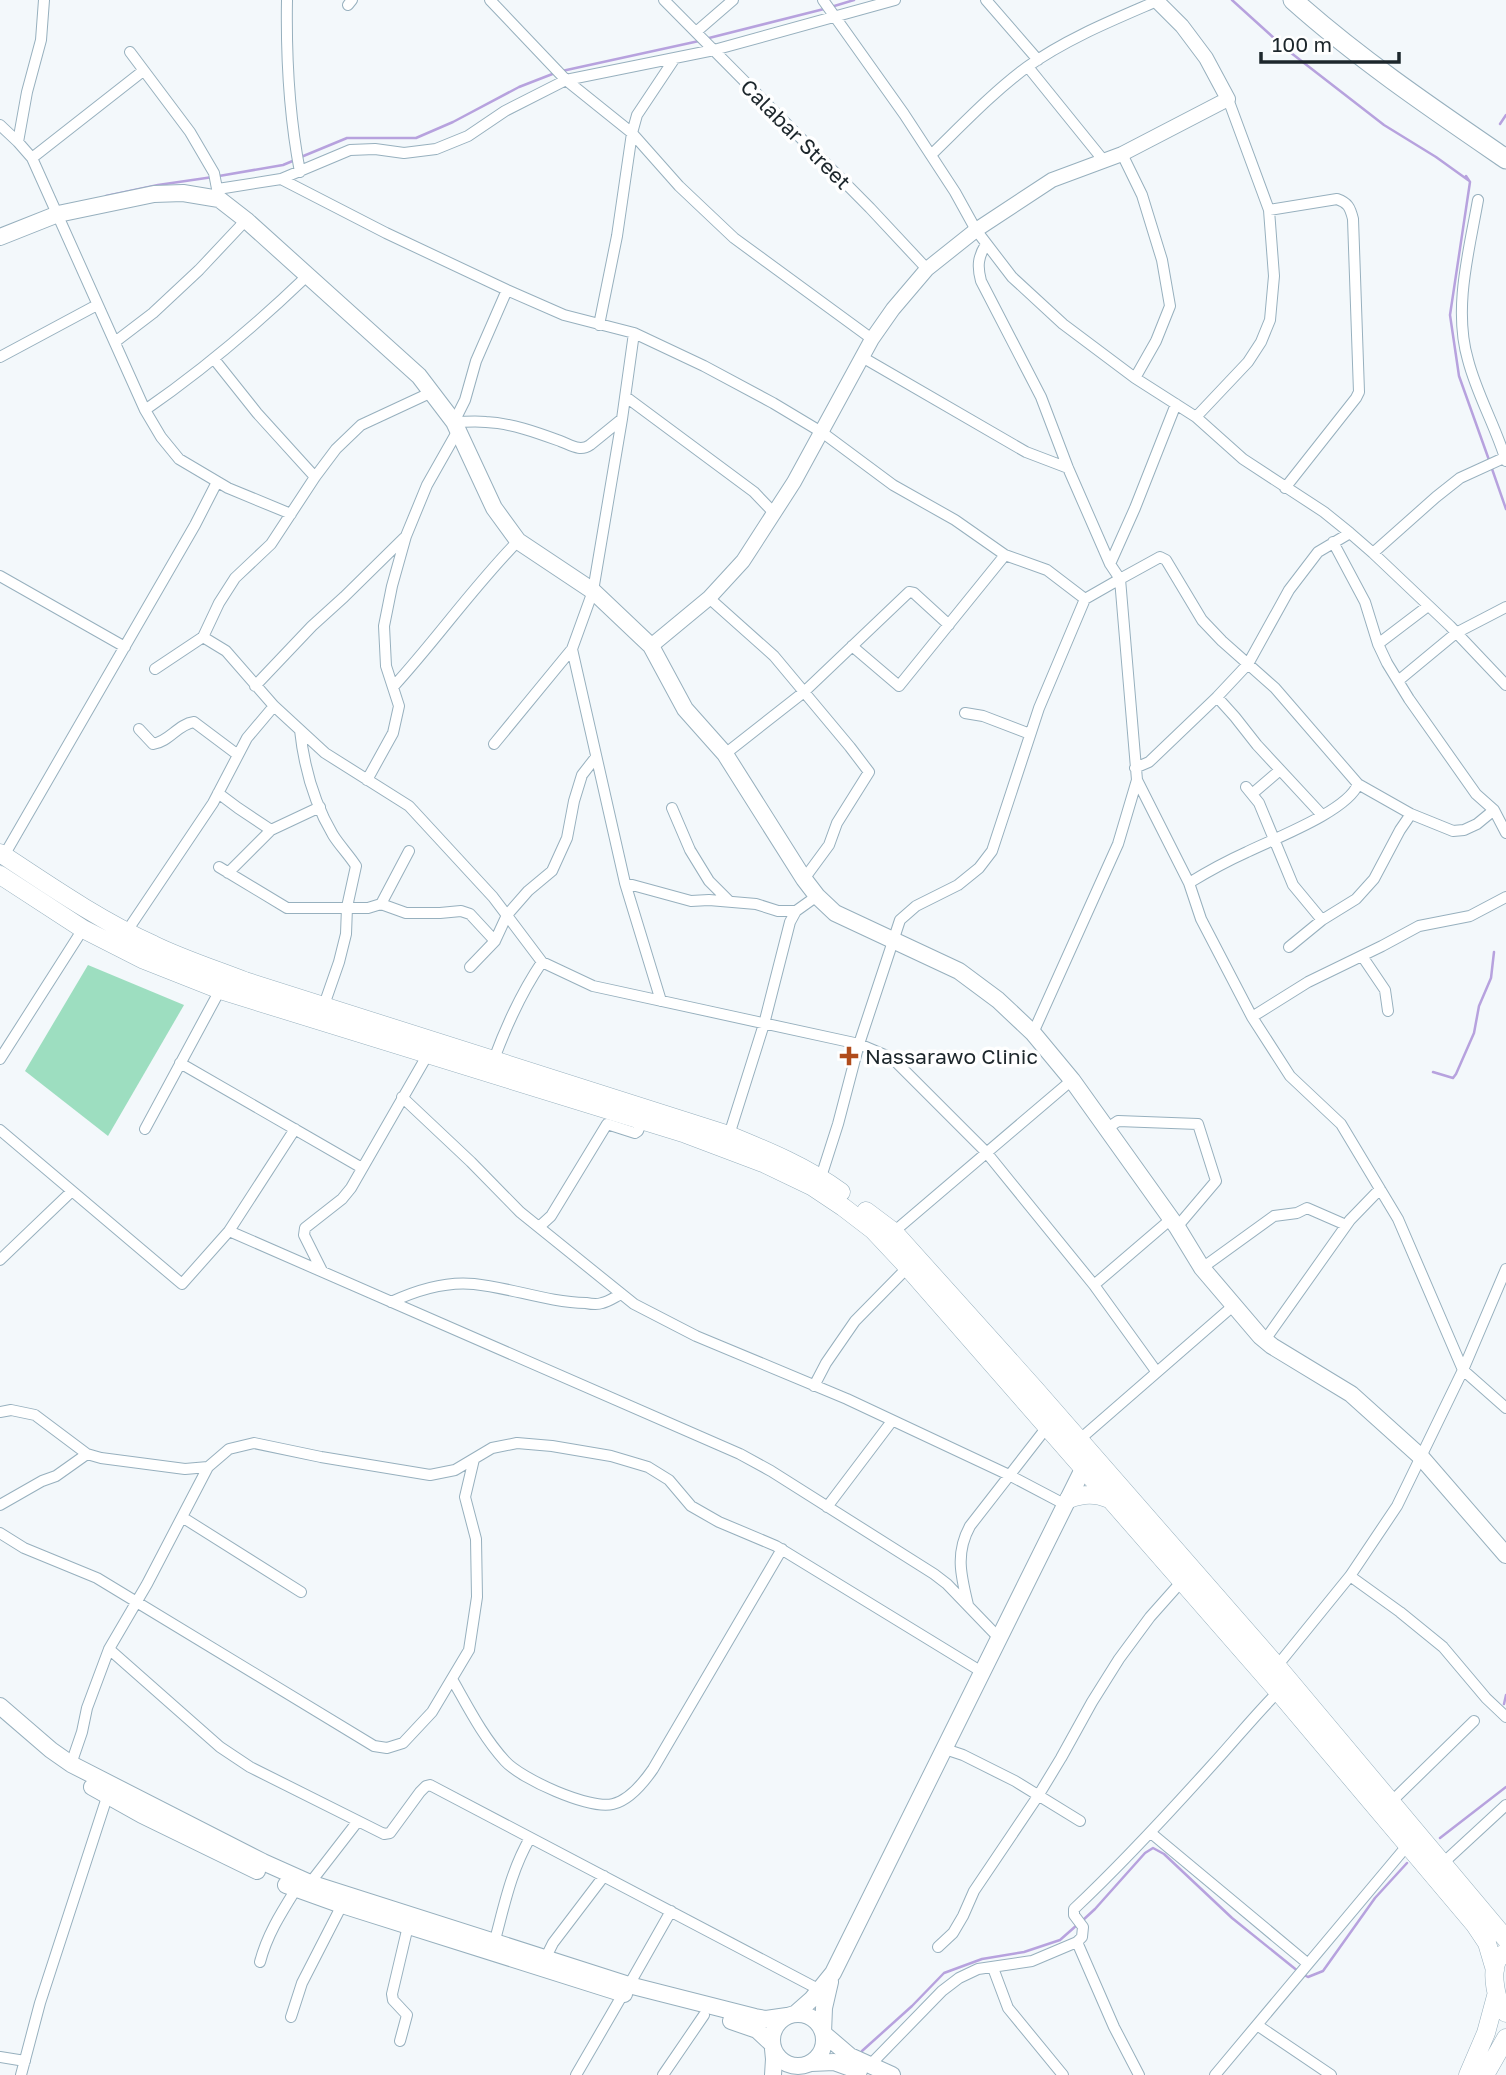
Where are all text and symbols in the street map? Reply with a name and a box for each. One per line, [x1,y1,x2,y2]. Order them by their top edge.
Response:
scale bar [1261,21,1399,65]
text: 100 m [1272,31,1332,57]
street label: Calabar Street [736,74,856,194]
place label: Nassarawo Clinic [865,1043,1038,1069]
marker: Nassarawo Clinic [839,1046,859,1066]

